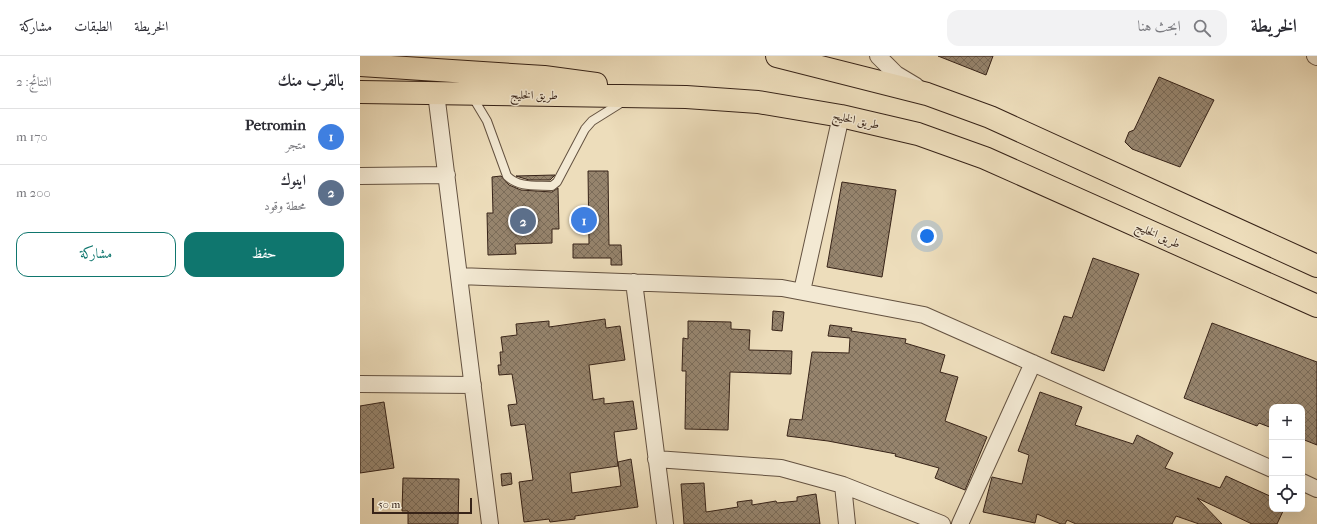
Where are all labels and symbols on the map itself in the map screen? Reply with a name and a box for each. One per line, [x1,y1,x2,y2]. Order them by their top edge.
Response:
street label: طريق الخليج [510,88,558,106]
street label: طريق الخليج [830,108,881,136]
pin: 1 [571,205,597,235]
pin: 2 [510,206,536,236]
street label: طريق الخليج [1132,219,1183,255]
your location [917,226,937,246]
scale bar [372,496,472,515]

